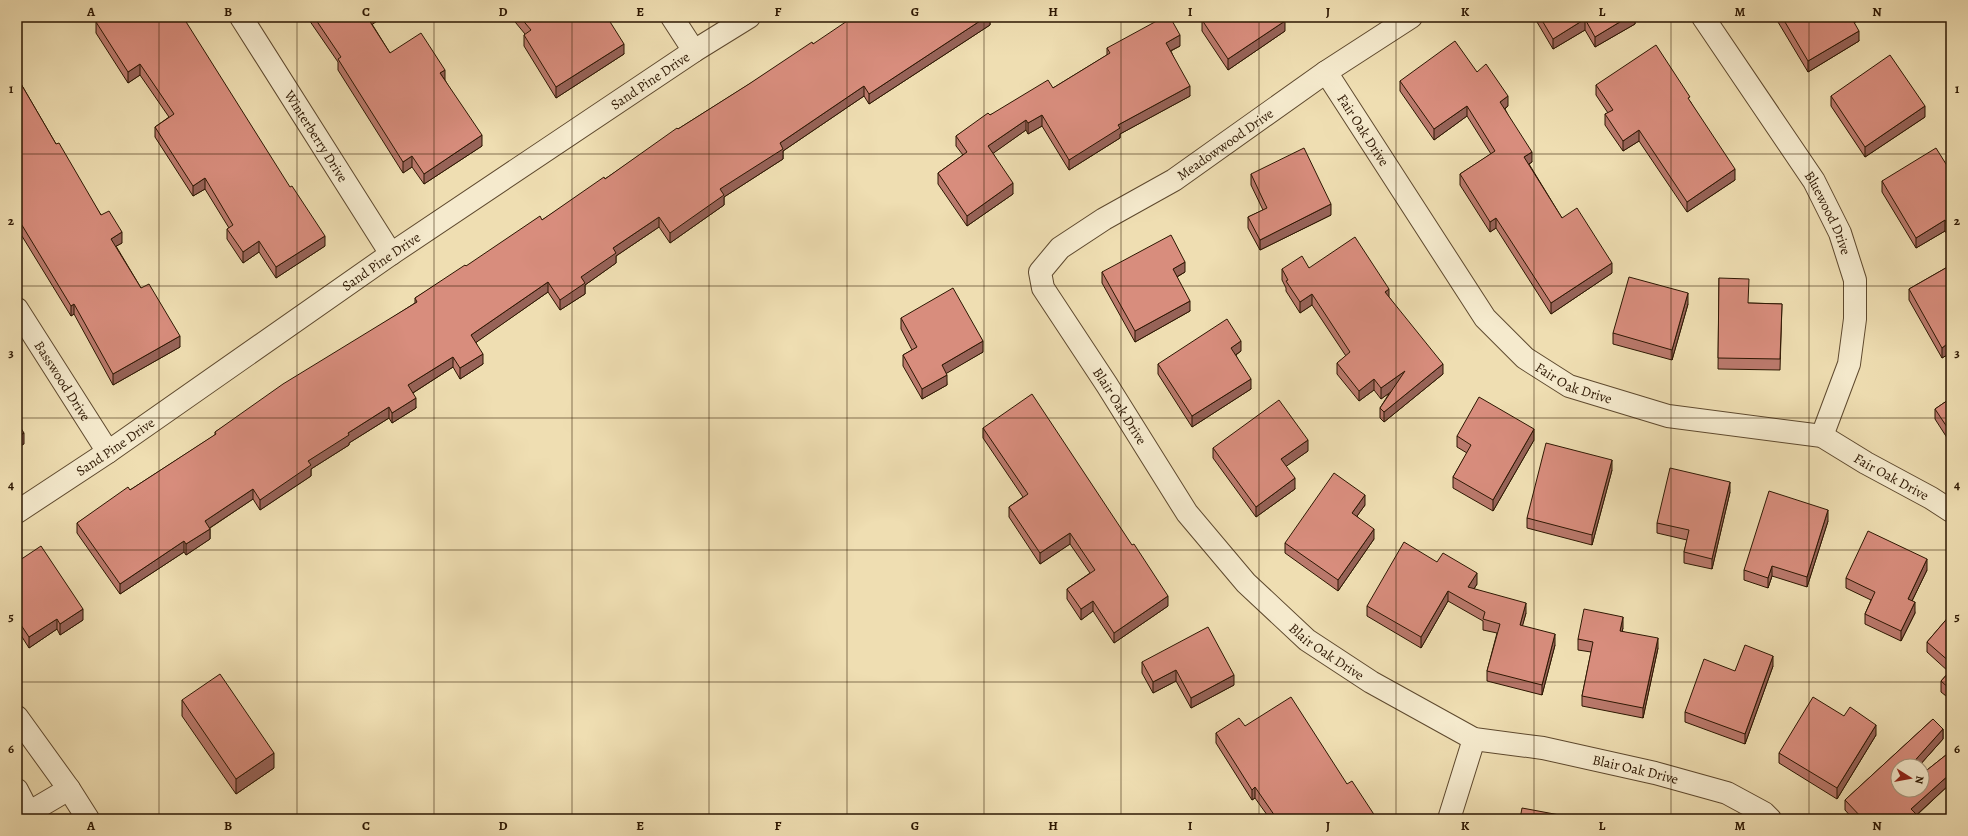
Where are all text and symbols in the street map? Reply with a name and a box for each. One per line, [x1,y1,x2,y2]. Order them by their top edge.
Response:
text: A [86,3,96,20]
text: B [224,3,232,20]
text: C [362,3,370,20]
text: D [498,3,508,20]
text: E [636,3,644,20]
text: F [775,3,782,20]
text: G [911,3,919,20]
text: H [1048,3,1058,20]
text: I [1188,3,1193,20]
text: J [1326,3,1330,20]
text: K [1461,3,1470,20]
text: L [1599,3,1606,20]
text: M [1735,3,1746,20]
text: N [1872,3,1882,20]
street label: Sand Pine Drive [607,48,693,114]
text: 1 [9,80,14,97]
text: 1 [1955,80,1960,97]
street label: Winterberry Drive [279,86,352,186]
street label: Fair Oak Drive [1333,90,1393,170]
street label: Meadowwood Drive [1173,104,1277,185]
street label: Bluewood Drive [1800,167,1855,257]
text: 2 [8,212,15,229]
text: 2 [1954,212,1961,229]
street label: Sand Pine Drive [338,228,424,296]
street label: Basswood Drive [30,337,95,425]
text: 3 [8,344,14,361]
text: 3 [1954,344,1960,361]
street label: Fair Oak Drive [1532,358,1614,409]
street label: Blair Oak Drive [1088,364,1151,449]
street label: Sand Pine Drive [72,413,159,481]
street label: Fair Oak Drive [1850,449,1932,505]
text: 4 [8,476,14,493]
text: 4 [1954,476,1960,493]
text: 5 [8,608,14,625]
text: 5 [1954,608,1960,625]
street label: Blair Oak Drive [1285,619,1368,685]
text: 6 [8,740,14,757]
text: 6 [1954,740,1960,757]
street label: Blair Oak Drive [1591,750,1681,789]
north arrow [1890,758,1930,798]
text: N [1911,774,1927,785]
text: A [86,817,96,834]
text: B [224,817,232,834]
text: C [362,817,370,834]
text: D [498,817,508,834]
text: E [636,817,644,834]
text: F [775,817,782,834]
text: G [911,817,919,834]
text: H [1048,817,1058,834]
text: I [1188,817,1193,834]
text: J [1326,817,1330,834]
text: K [1461,817,1470,834]
text: L [1599,817,1606,834]
text: M [1735,817,1746,834]
text: N [1872,817,1882,834]

